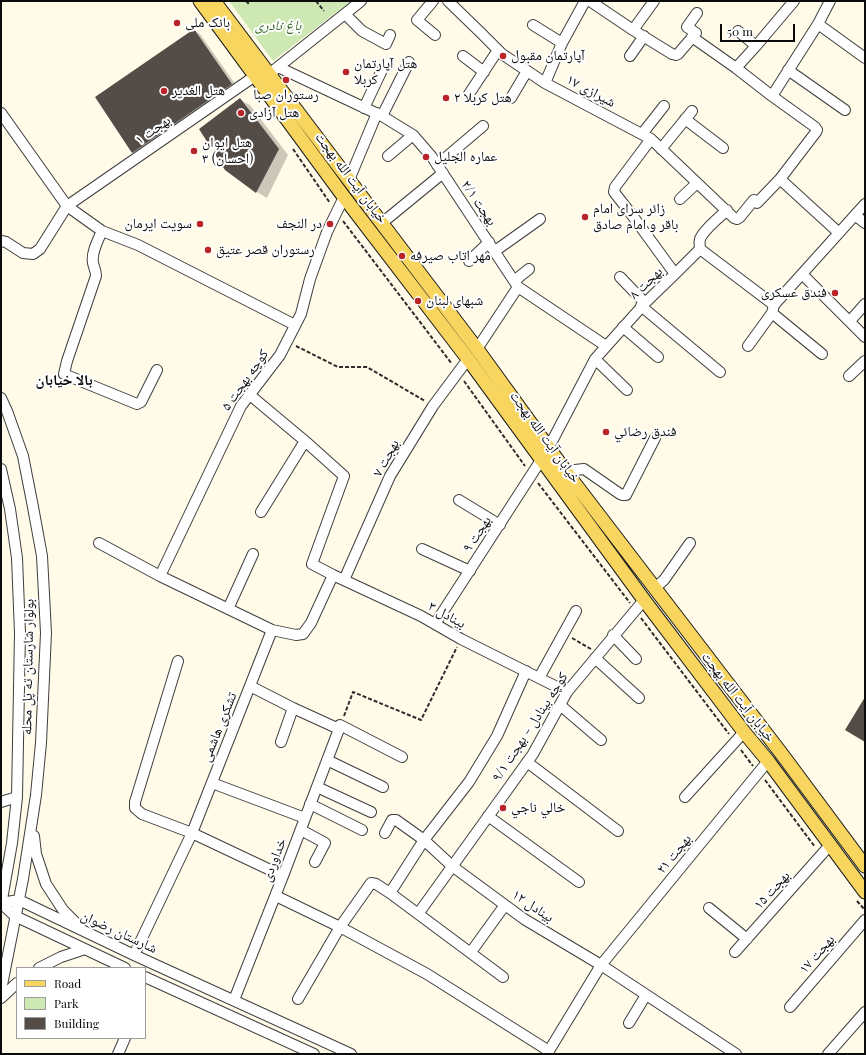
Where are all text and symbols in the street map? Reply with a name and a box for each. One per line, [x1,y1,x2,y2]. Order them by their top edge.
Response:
place label: بانک ملی [185,15,230,31]
scale bar [722,16,797,42]
marker: بانک ملی [172,18,182,28]
park label: باغ نادری [255,18,301,34]
text: 50 m [727,23,753,39]
place label: آپارتمان مقبول [511,48,585,64]
marker: آپارتمان مقبول [498,51,508,61]
place label: هتل آپارتمان کربلا [354,56,417,88]
marker: هتل آپارتمان کربلا [341,67,351,77]
street label: شیرازی ۱۷ [564,71,618,111]
marker: رستوران صبا [281,75,291,85]
place label: هتل الغدیر [172,83,225,99]
marker: هتل الغدیر [159,86,169,96]
place label: رستوران صبا [253,87,319,103]
place label: هتل کربلا ۲ [454,90,512,106]
marker: هتل کربلا ۲ [441,93,451,103]
place label: هتل آزادی [249,105,299,121]
marker: هتل آزادی [236,108,246,118]
street label: بهجت ۱ [132,112,174,148]
street label: خیابان آیت الله بهجت [311,129,391,227]
place label: هتل ایوان ۳ (احسان) [202,135,253,168]
marker: هتل ایوان ۳ (احسان) [189,146,199,156]
place label: عماره الجلیل [434,149,497,165]
marker: عماره الجلیل [421,152,431,162]
street label: بهجت ۲/۱ [458,177,500,229]
place label: زائر سرای امام باقر و امام صادق [593,201,678,234]
marker: زائر سرای امام باقر و امام صادق [580,212,590,222]
place label: سویت ایرمان [125,216,192,232]
place label: در النجف [276,216,322,232]
marker: سویت ایرمان [195,219,205,229]
marker: در النجف [325,219,335,229]
place label: رستوران قصر عتیق [216,242,315,258]
marker: رستوران قصر عتیق [203,245,213,255]
place label: مهر اتاب صيرفه [410,248,491,264]
marker: مهر اتاب صيرفه [397,251,407,261]
street label: بهجت ۸ [626,263,666,303]
place label: فندق عسکری [761,285,827,301]
marker: فندق عسکری [830,288,840,298]
place label: شبهای لبنان [426,293,483,309]
marker: شبهای لبنان [413,296,423,306]
street label: کوچه بهجت ۵ [218,346,272,414]
district label: بالا خیابان [35,371,93,389]
street label: خیابان آیت الله بهجت [506,388,584,486]
place label: فندق رضائي [614,424,677,440]
marker: فندق رضائي [601,427,611,437]
street label: بهجت ۷ [369,437,403,479]
street label: بهجت ۹ [459,513,495,555]
street label: بینادل ۳ [425,598,469,632]
street label: بولوار شارستان ته پل محله [18,599,38,735]
street label: خیابان آیت الله بهجت [698,649,778,745]
street label: کوچه بینادل - بهجت ۹/۱ [488,669,572,785]
street label: تشکری هاشمی [197,690,241,764]
place label: خالي ناجي [511,800,565,816]
marker: خالي ناجي [498,803,508,813]
street label: بهجت ۲۱ [653,831,695,877]
street label: خداوردی [258,836,290,884]
street label: بهجت ۱۵ [750,867,794,913]
street label: بینادل ۱۲ [509,886,557,926]
street label: شارستان رضوان [78,907,160,957]
street label: بهجت ۱۷ [796,931,838,977]
legend [16,967,146,1039]
text: Road [54,975,81,991]
text: Park [54,995,79,1011]
text: Building [54,1015,99,1031]

